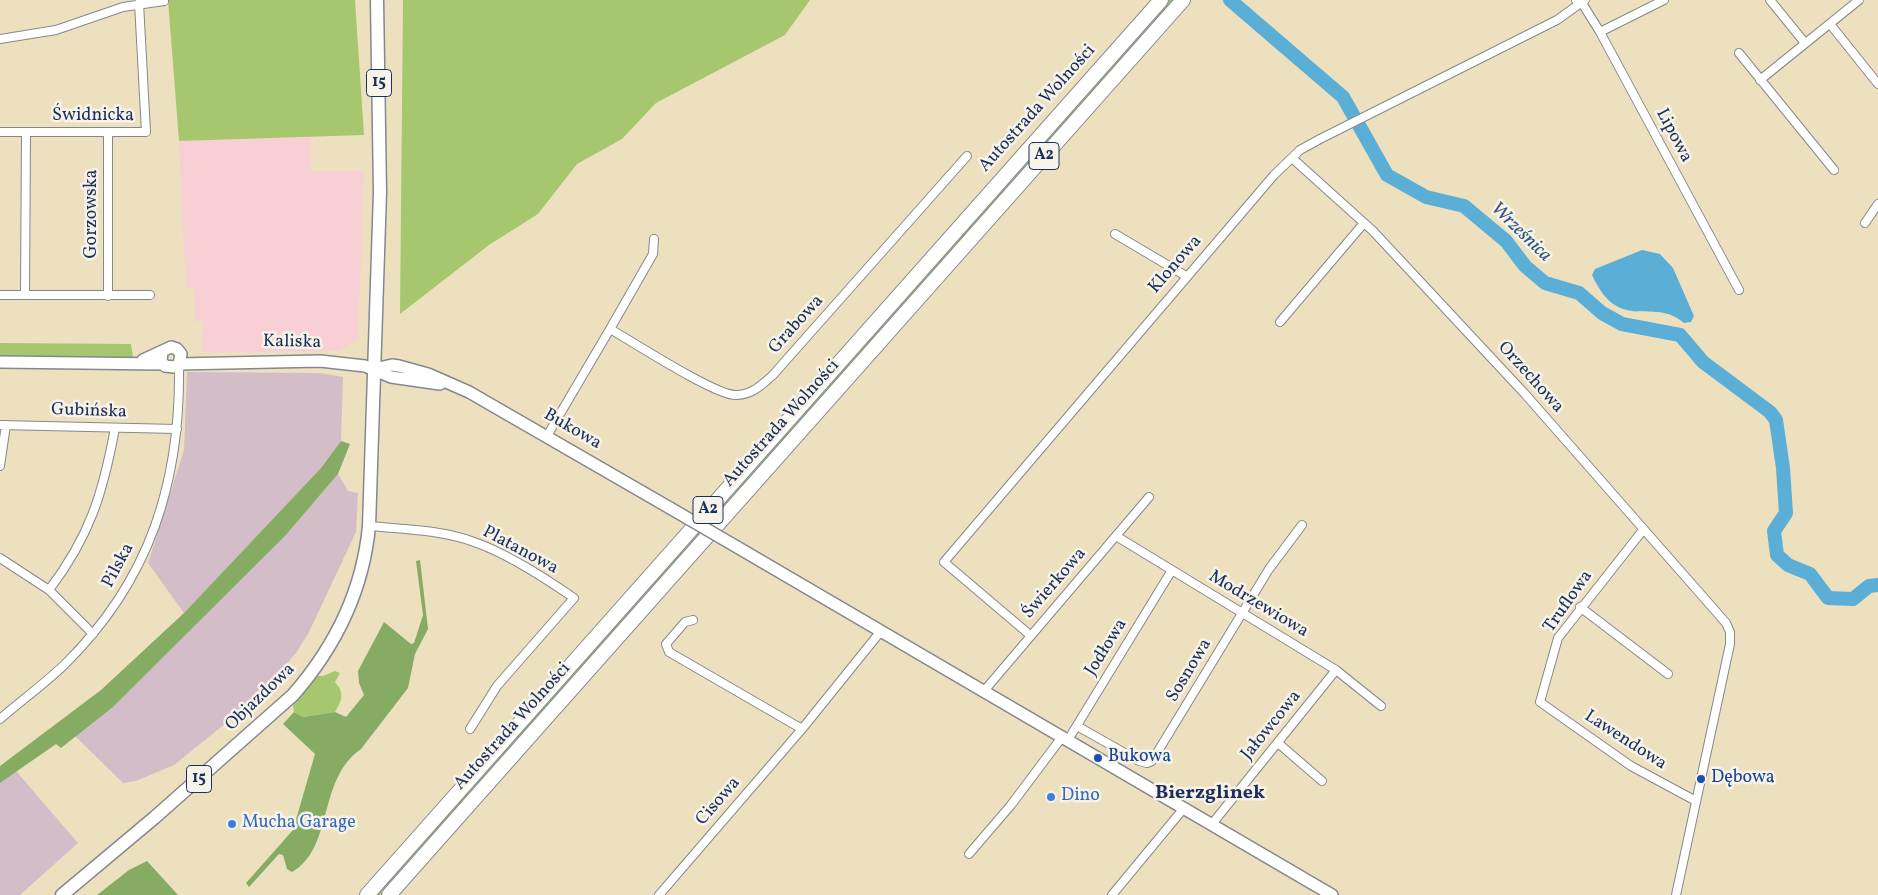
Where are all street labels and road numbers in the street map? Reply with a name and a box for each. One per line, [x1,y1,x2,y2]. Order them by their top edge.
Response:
street label: Autostrada Wolności [975,41,1101,177]
road number: 15 [366,70,392,96]
street label: Lipowa [1650,105,1696,167]
street label: Świdnicka [52,106,134,128]
road number: A2 [1029,142,1059,170]
street label: Gorzowska [82,169,104,259]
street label: Klonowa [1145,231,1207,299]
street label: Grabowa [765,291,829,359]
street label: Kaliska [263,332,321,354]
street label: Orzechowa [1492,338,1568,418]
street label: Autostrada Wolności [719,356,845,492]
street label: Gubińska [51,400,127,424]
street label: Bukowa [539,405,605,455]
road number: A2 [693,496,723,524]
street label: Platanowa [478,522,562,580]
street label: Pilska [98,540,140,592]
street label: Świerkowa [1018,544,1092,624]
street label: Modrzewiowa [1204,567,1312,643]
street label: Truflowa [1540,567,1598,637]
street label: Jodłowa [1081,615,1133,681]
street label: Sosnowa [1163,635,1217,707]
street label: Objazdowa [222,659,300,737]
street label: Autostrada Wolności [450,659,576,795]
street label: Jałowcowa [1237,687,1307,765]
street label: Lawendowa [1580,706,1670,776]
road number: 15 [186,766,212,792]
street label: Cisowa [692,773,746,831]

